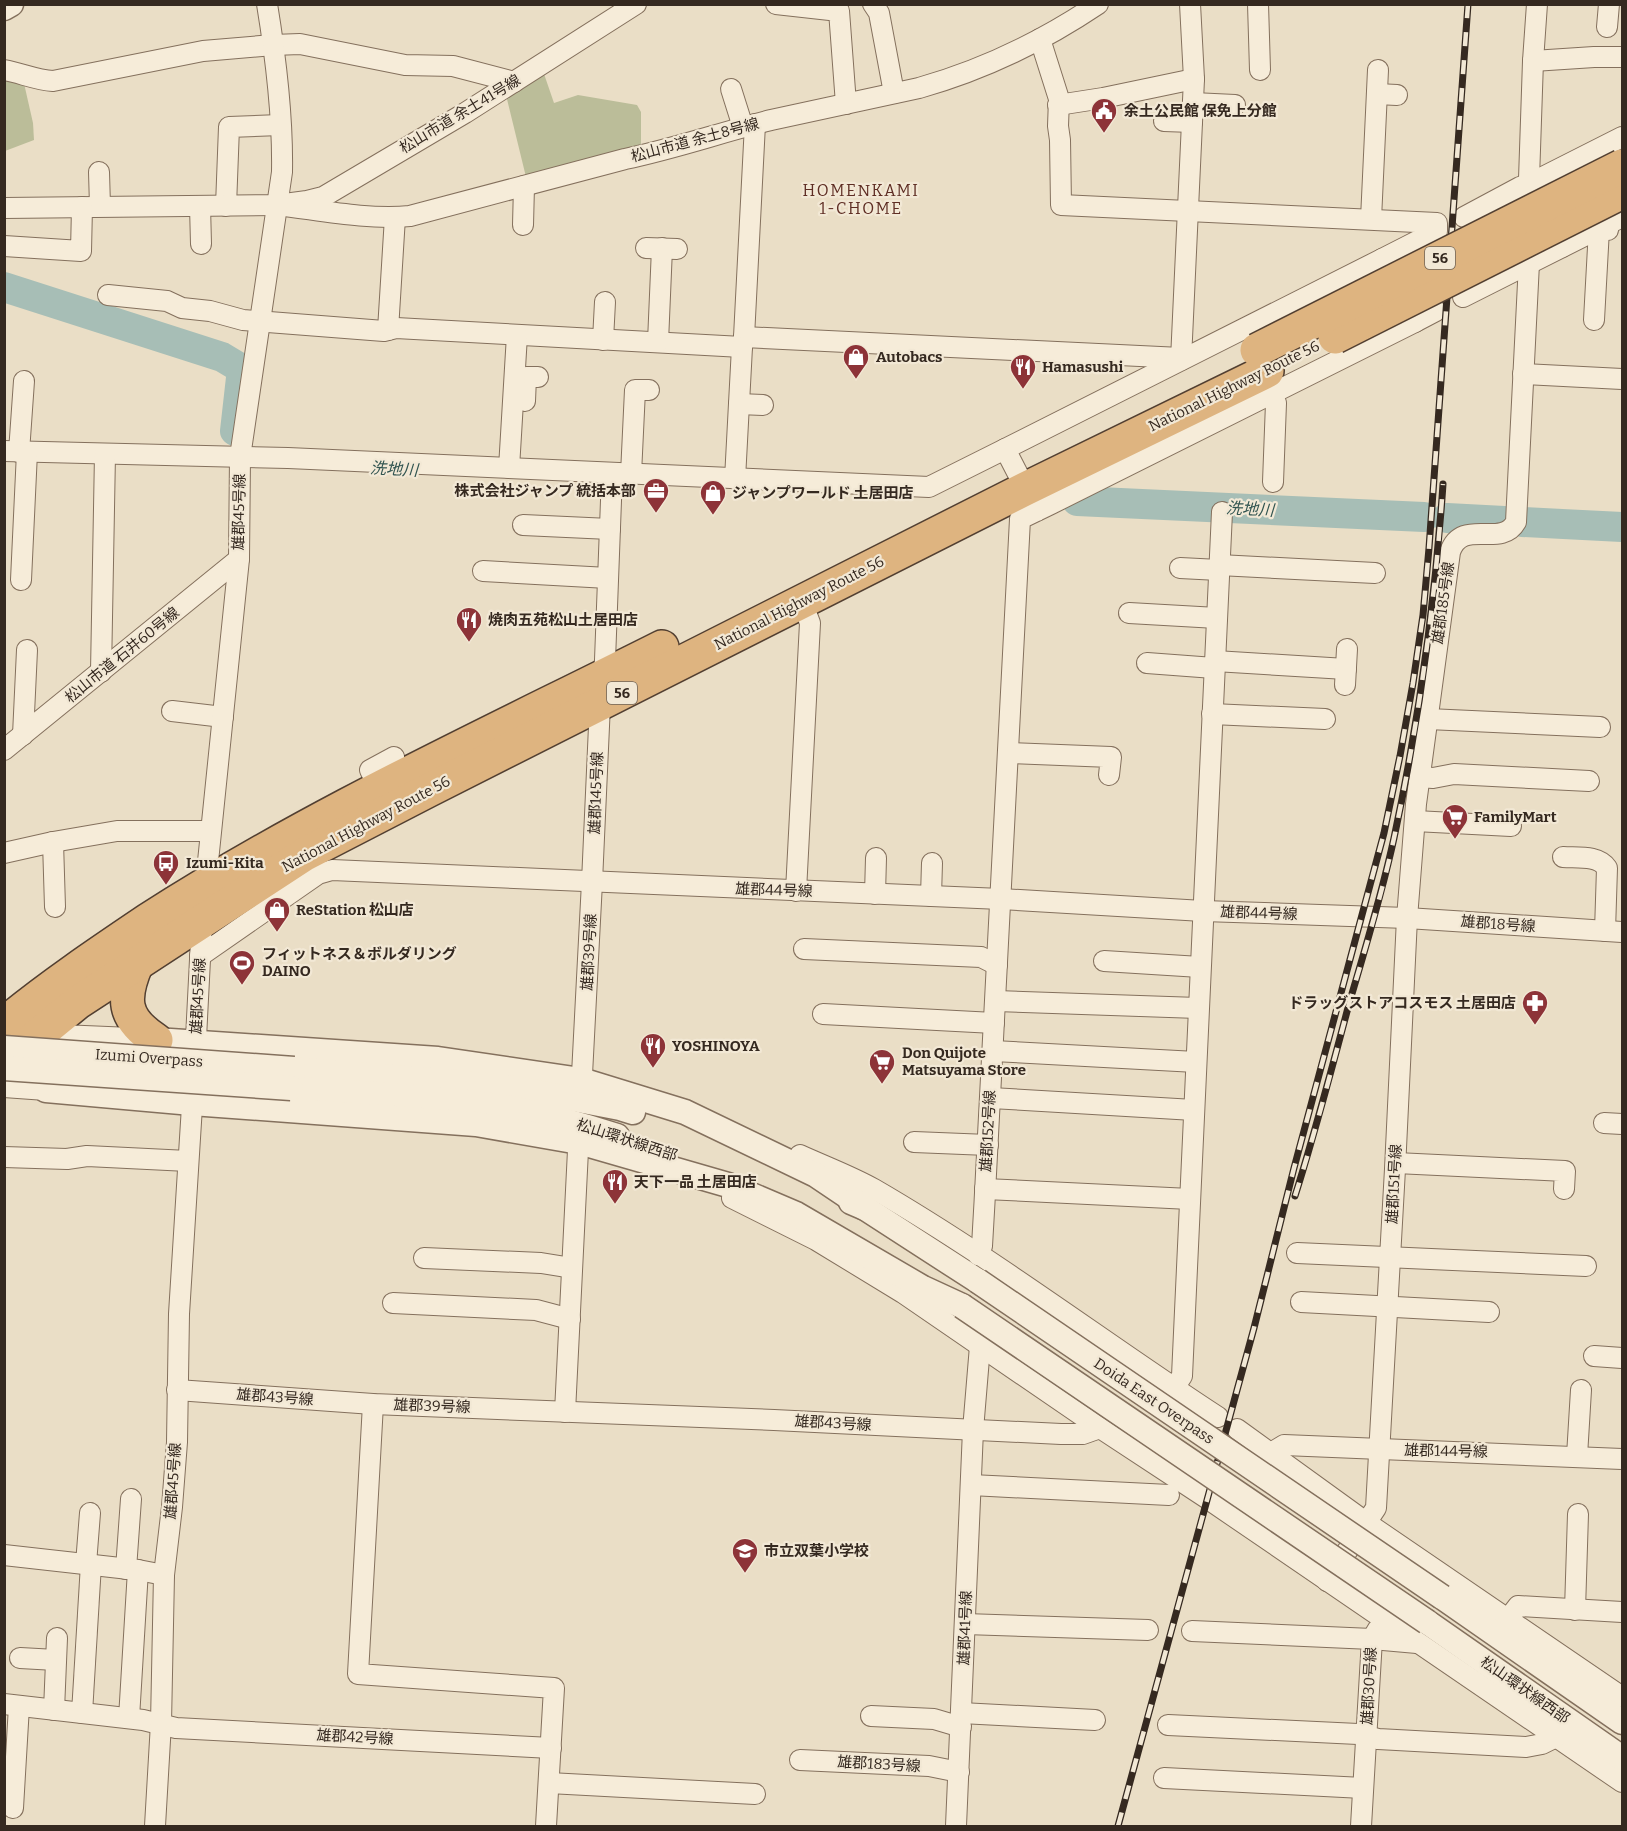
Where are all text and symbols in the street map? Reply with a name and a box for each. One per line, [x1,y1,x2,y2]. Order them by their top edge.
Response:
street label: 松山市道 余土41号線 [396,71,524,157]
public building icon: 余土公民館 保免上分館 [1089,96,1119,134]
place label: 余土公民館 保免上分館 [1124,102,1277,120]
street label: 松山市道 余土8号線 [629,114,761,166]
district label: HOMENKAMI 1-CHOME [803,181,919,218]
road number: 56 [1425,247,1455,269]
street label: National Highway Route 56 [1146,337,1323,435]
shop icon: Autobacs [841,342,871,380]
place label: Autobacs [876,348,943,366]
restaurant icon: Hamasushi [1008,352,1038,390]
place label: Hamasushi [1042,358,1124,376]
water label: 洗地川 [370,458,420,480]
street label: 雄郡45号線 [229,473,249,551]
office icon: 株式会社ジャンプ 統括本部 [641,476,671,514]
shop icon: ジャンプワールド 土居田店 [698,478,728,516]
place label: 株式会社ジャンプ 統括本部 [454,482,636,500]
place label: ジャンプワールド 土居田店 [732,484,914,502]
water label: 洗地川 [1226,498,1276,520]
street label: National Highway Route 56 [711,552,887,654]
street label: 雄郡185号線 [1428,561,1458,645]
street label: 松山市道 石井60号線 [61,604,183,706]
restaurant icon: 焼肉五苑松山土居田店 [454,605,484,643]
place label: 焼肉五苑松山土居田店 [488,611,638,629]
road number: 56 [607,682,637,704]
street label: 雄郡145号線 [586,751,606,835]
street label: National Highway Route 56 [279,772,453,876]
supermarket icon: FamilyMart [1440,802,1470,840]
place label: FamilyMart [1474,808,1557,826]
bus stop icon: Izumi-Kita [151,848,181,886]
place label: Izumi-Kita [186,854,264,872]
street label: 雄郡44号線 [735,880,813,900]
shop icon: ReStation 松山店 [262,895,292,933]
place label: ReStation 松山店 [296,901,414,919]
street label: 雄郡44号線 [1220,903,1298,923]
street label: 雄郡18号線 [1460,912,1536,936]
street label: 雄郡39号線 [578,913,600,991]
place label: フィットネス＆ボルダリング DAINO [262,945,457,980]
sports icon: フィットネス＆ボルダリング DAINO [227,948,257,986]
street label: 雄郡45号線 [187,957,209,1035]
pharmacy icon: ドラッグストアコスモス 土居田店 [1520,988,1550,1026]
place label: ドラッグストアコスモス 土居田店 [1288,994,1516,1012]
restaurant icon: YOSHINOYA [638,1031,668,1069]
place label: YOSHINOYA [672,1037,760,1055]
place label: Don Quijote Matsuyama Store [902,1044,1026,1079]
street label: Izumi Overpass [94,1045,204,1071]
supermarket icon: Don Quijote Matsuyama Store [867,1047,897,1085]
street label: 雄郡152号線 [977,1090,999,1172]
street label: 松山環状線西部 [574,1115,680,1165]
street label: 雄郡151号線 [1383,1144,1405,1224]
restaurant icon: 天下一品 土居田店 [600,1167,630,1205]
place label: 天下一品 土居田店 [634,1173,757,1191]
street label: Doida East Overpass [1090,1354,1218,1448]
street label: 雄郡43号線 [236,1385,314,1409]
street label: 雄郡39号線 [393,1396,471,1416]
street label: 雄郡43号線 [794,1412,872,1434]
street label: 雄郡144号線 [1404,1441,1488,1461]
street label: 雄郡45号線 [161,1442,185,1520]
school or university icon: 市立双葉小学校 [730,1536,760,1574]
place label: 市立双葉小学校 [764,1542,869,1560]
street label: 雄郡41号線 [955,1590,975,1666]
street label: 雄郡30号線 [1358,1646,1380,1726]
street label: 松山環状線西部 [1477,1653,1573,1727]
street label: 雄郡42号線 [316,1726,394,1748]
street label: 雄郡183号線 [837,1753,921,1775]

